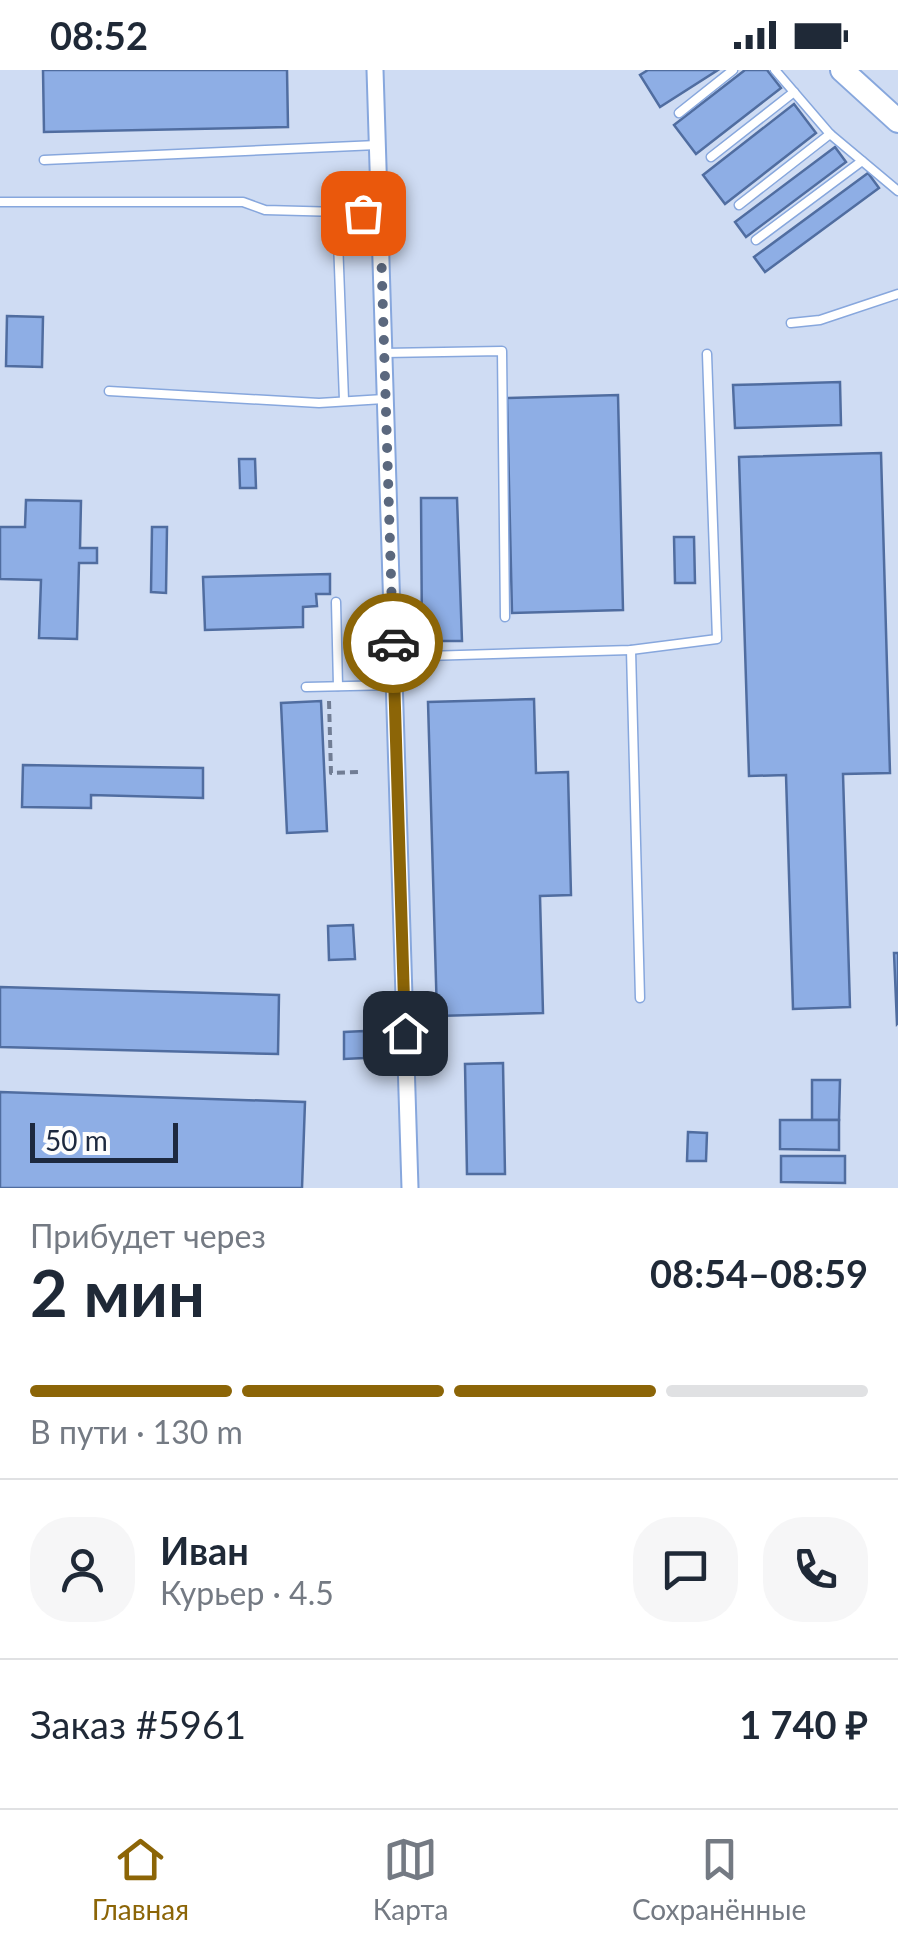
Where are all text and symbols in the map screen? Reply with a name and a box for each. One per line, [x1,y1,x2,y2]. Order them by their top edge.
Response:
text: 08:52 [50,12,148,58]
pin [321,171,406,256]
icon: bag [336,186,391,241]
courier [343,593,443,693]
icon: car [366,616,421,671]
pin [363,991,448,1076]
icon: home [378,1006,433,1061]
scale bar [30,1118,178,1162]
text: 50 m [45,1123,108,1157]
text: Прибудет через [30,1216,266,1255]
text: 08:54–08:59 [650,1250,868,1296]
text: 2 мин [30,1253,205,1331]
text: В пути · 130 m [30,1412,243,1451]
button: person [30,1517,135,1622]
button: chat [633,1517,738,1622]
button: phone [763,1517,868,1622]
text: Иван [160,1527,249,1573]
text: Курьер · 4.5 [160,1573,334,1612]
text: Заказ #5961 [30,1701,246,1747]
text: 1 740 ₽ [739,1701,868,1747]
tab: Главная [92,1832,189,1926]
tab: Карта [373,1832,448,1926]
tab: Сохранённые [632,1832,806,1926]

